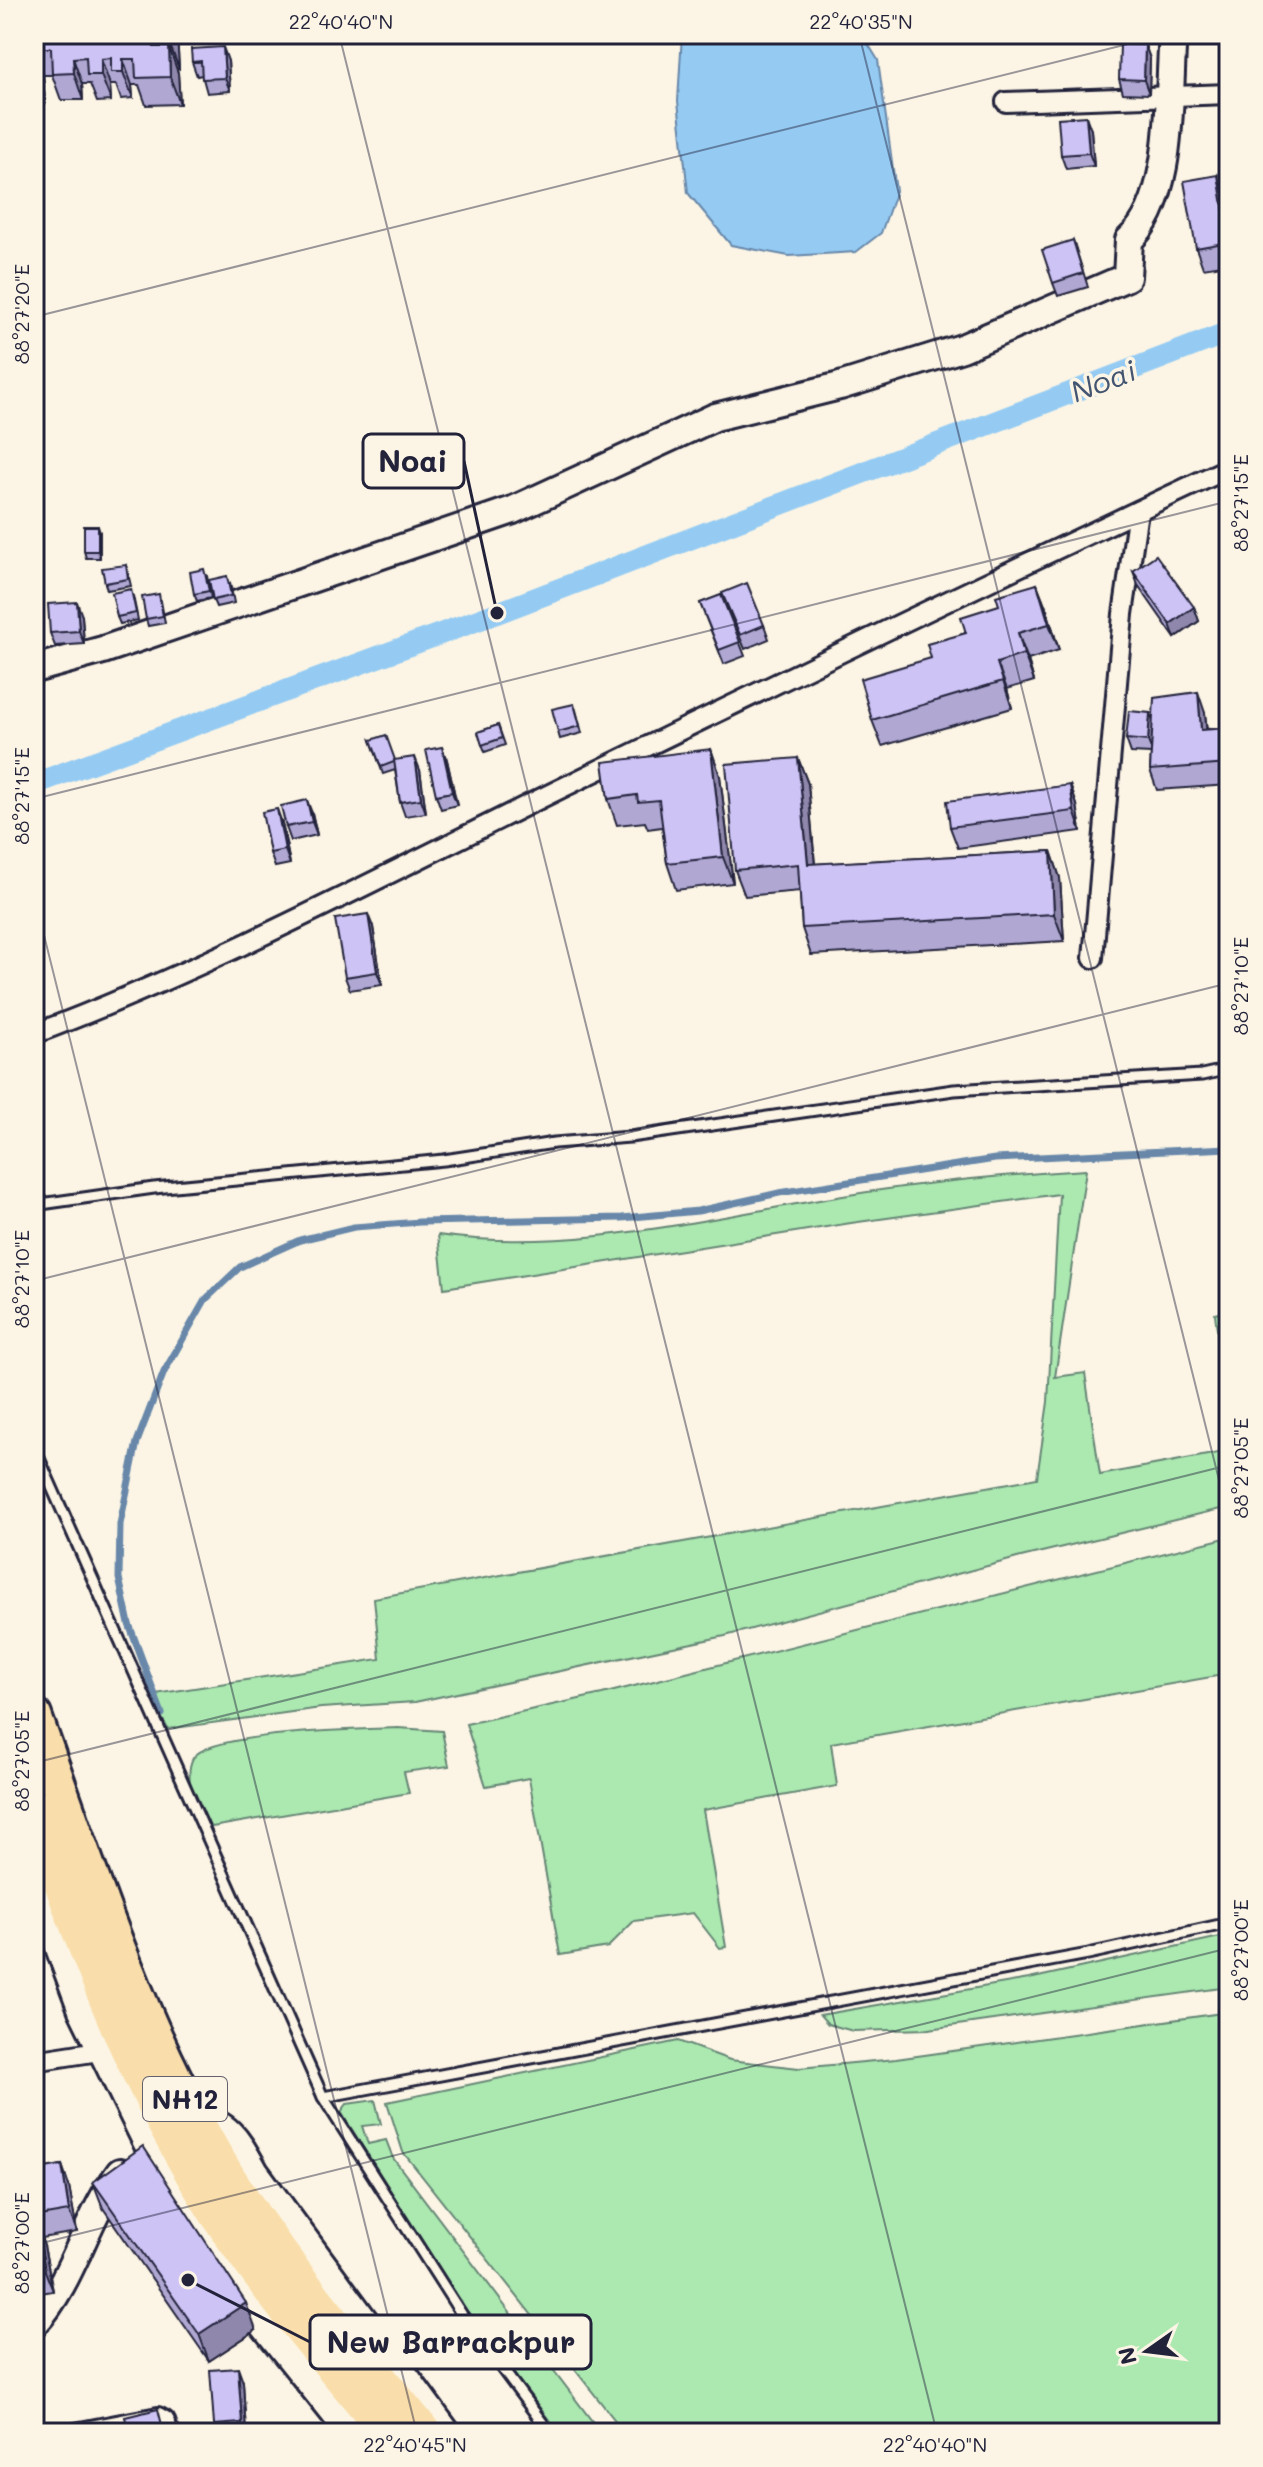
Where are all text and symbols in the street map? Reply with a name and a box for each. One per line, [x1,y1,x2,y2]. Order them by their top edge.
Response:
text: 22°40'40"N [289,8,393,34]
text: 22°40'35"N [809,8,913,34]
text: 88°27'20"E [8,264,34,364]
water label: Noai [1064,349,1143,411]
callout: Noai [363,434,464,488]
text: Noai [378,440,448,480]
text: 88°27'15"E [1227,454,1253,552]
text: 88°27'15"E [8,747,34,845]
text: 88°27'10"E [1227,937,1253,1035]
text: 88°27'10"E [8,1230,34,1328]
text: 88°27'05"E [1227,1417,1253,1519]
text: 88°27'05"E [8,1710,34,1812]
text: 88°27'00"E [1227,1899,1253,2001]
road number: NH12 [143,2077,227,2121]
text: 88°27'00"E [8,2192,34,2294]
north arrow [1107,2311,1187,2391]
callout: New Barrackpur [310,2315,591,2369]
text: New Barrackpur [327,2321,575,2361]
text: N [1111,2344,1143,2368]
text: 22°40'45"N [363,2431,467,2457]
text: 22°40'40"N [883,2431,987,2457]

